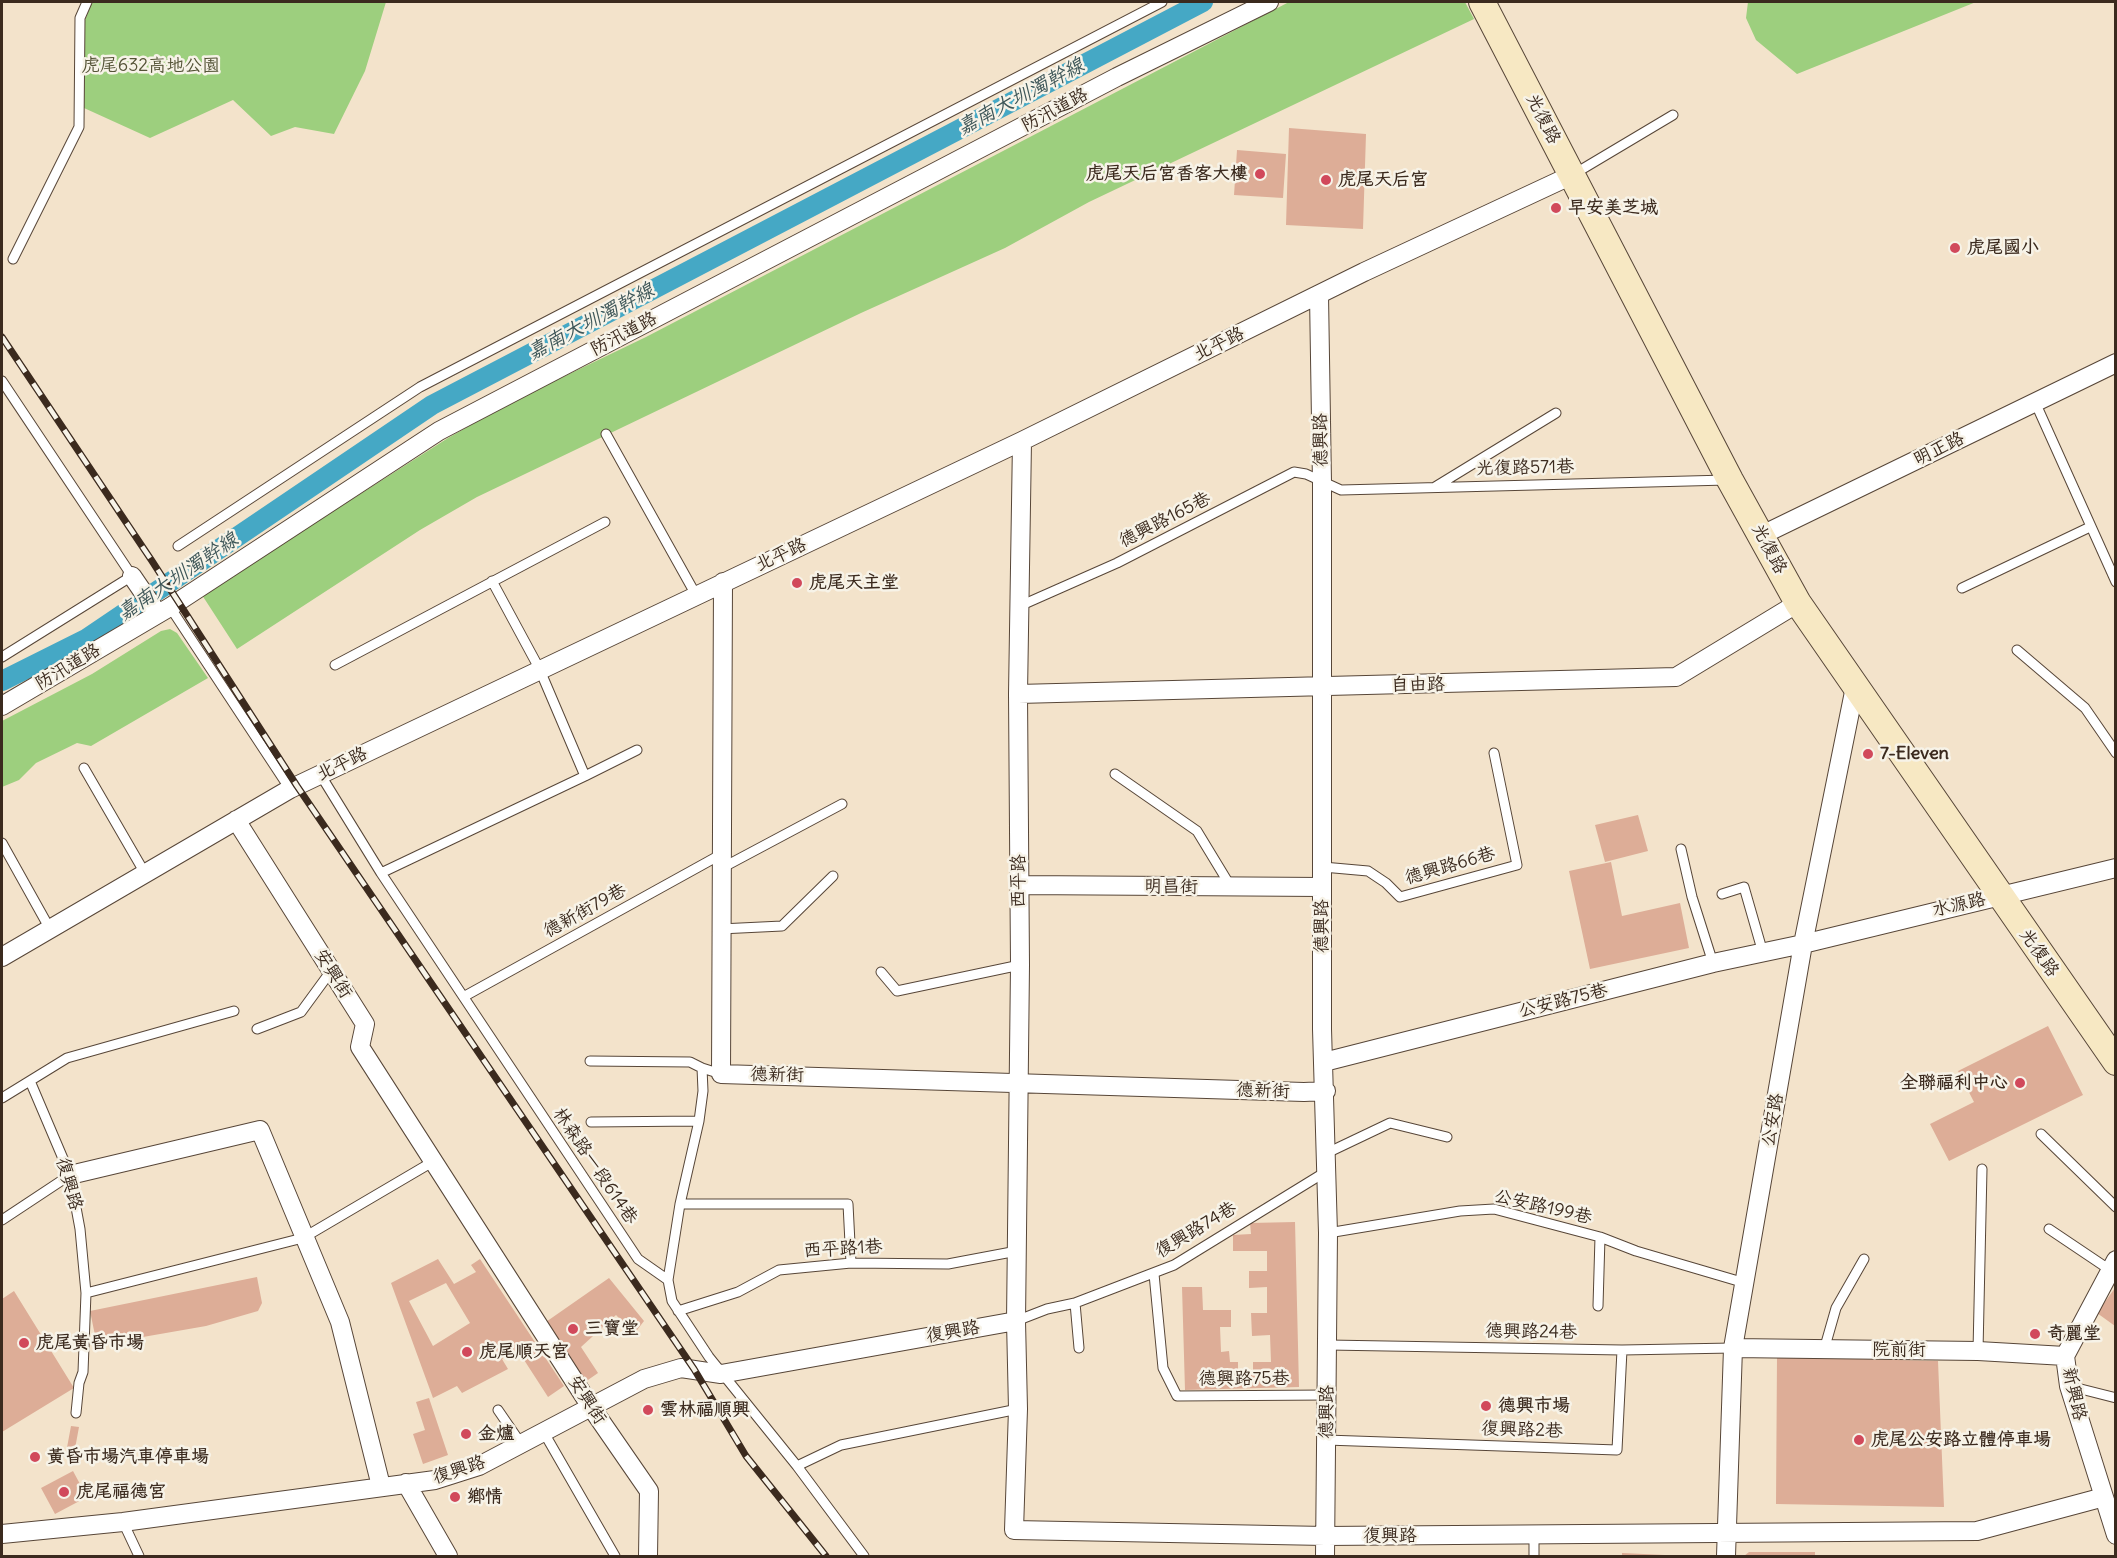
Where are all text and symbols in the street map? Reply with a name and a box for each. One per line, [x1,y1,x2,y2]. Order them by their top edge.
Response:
water label: 嘉南大圳濁幹線 [954,54,1088,140]
park label: 虎尾632高地公園 [82,55,220,77]
street label: 防汛道路 [1018,84,1092,136]
street label: 光復路 [1521,90,1565,148]
place label: 虎尾天后宮香客大樓 [1086,163,1248,185]
marker: 虎尾天后宮香客大樓 [1253,167,1267,181]
place label: 虎尾天后宮 [1338,169,1428,191]
marker: 虎尾天后宮 [1319,173,1333,187]
place label: 早安美芝城 [1568,197,1658,219]
marker: 早安美芝城 [1549,201,1563,215]
place label: 虎尾國小 [1967,237,2039,259]
marker: 虎尾國小 [1948,241,1962,255]
water label: 嘉南大圳濁幹線 [524,279,658,365]
street label: 防汛道路 [587,308,661,360]
street label: 北平路 [1190,322,1248,366]
street label: 德興路 [1310,413,1332,467]
street label: 明正路 [1910,427,1968,471]
street label: 光復路571巷 [1476,456,1574,480]
street label: 德興路165巷 [1116,488,1214,552]
street label: 光復路 [1747,520,1791,578]
water label: 嘉南大圳濁幹線 [113,528,243,626]
street label: 北平路 [752,534,810,576]
place label: 虎尾天主堂 [809,572,899,594]
marker: 虎尾天主堂 [790,576,804,590]
street label: 防汛道路 [32,639,104,695]
street label: 自由路 [1391,674,1445,696]
street label: 北平路 [313,742,371,786]
place label: 7-Eleven [1880,743,1949,765]
marker: 7-Eleven [1861,747,1875,761]
street label: 德興路66巷 [1402,843,1498,889]
street label: 西平路 [1008,854,1030,908]
street label: 明昌街 [1144,876,1198,898]
street label: 德新街79巷 [540,879,630,943]
street label: 水源路 [1930,888,1988,922]
street label: 德興路 [1311,899,1333,953]
street label: 光復路 [2015,925,2063,981]
street label: 安興街 [310,945,356,1003]
street label: 公安路75巷 [1516,979,1610,1023]
street label: 德新街 [750,1064,804,1086]
place label: 全聯福利中心 [1900,1072,2008,1094]
marker: 全聯福利中心 [2013,1076,2027,1090]
street label: 德新街 [1236,1079,1290,1103]
street label: 公安路 [1758,1092,1788,1148]
street label: 林森路一段614巷 [548,1104,642,1228]
street label: 復興路 [51,1155,87,1213]
street label: 公安路199巷 [1492,1185,1594,1229]
street label: 復興路74巷 [1152,1197,1240,1263]
street label: 西平路1巷 [803,1236,883,1262]
street label: 復興路 [925,1317,981,1347]
place label: 三寶堂 [585,1318,639,1340]
street label: 德興路24巷 [1485,1320,1577,1344]
marker: 三寶堂 [566,1322,580,1336]
place label: 奇麗堂 [2047,1323,2101,1345]
marker: 奇麗堂 [2028,1327,2042,1341]
place label: 虎尾黃昏市場 [36,1332,144,1354]
marker: 虎尾黃昏市場 [17,1336,31,1350]
street label: 院前街 [1872,1339,1926,1361]
place label: 虎尾順天宮 [479,1341,569,1363]
marker: 虎尾順天宮 [460,1345,474,1359]
street label: 新興路 [2057,1365,2091,1423]
street label: 德興路75巷 [1198,1368,1290,1390]
street label: 安興街 [563,1371,611,1429]
street label: 德興路 [1316,1385,1338,1439]
place label: 德興市場 [1498,1395,1570,1417]
place label: 雲林福順興 [660,1399,750,1421]
marker: 德興市場 [1479,1399,1493,1413]
marker: 雲林福順興 [641,1403,655,1417]
street label: 復興路2巷 [1481,1418,1563,1442]
place label: 金爐 [478,1423,514,1445]
marker: 金爐 [459,1427,473,1441]
place label: 虎尾公安路立體停車場 [1871,1429,2051,1451]
marker: 虎尾公安路立體停車場 [1852,1433,1866,1447]
place label: 黃昏市場汽車停車場 [47,1446,209,1468]
marker: 黃昏市場汽車停車場 [28,1450,42,1464]
street label: 復興路 [430,1451,488,1489]
place label: 虎尾福德宮 [76,1481,166,1503]
marker: 虎尾福德宮 [57,1485,71,1499]
place label: 鄉情 [467,1486,503,1508]
marker: 鄉情 [448,1490,462,1504]
street label: 復興路 [1363,1525,1417,1547]

